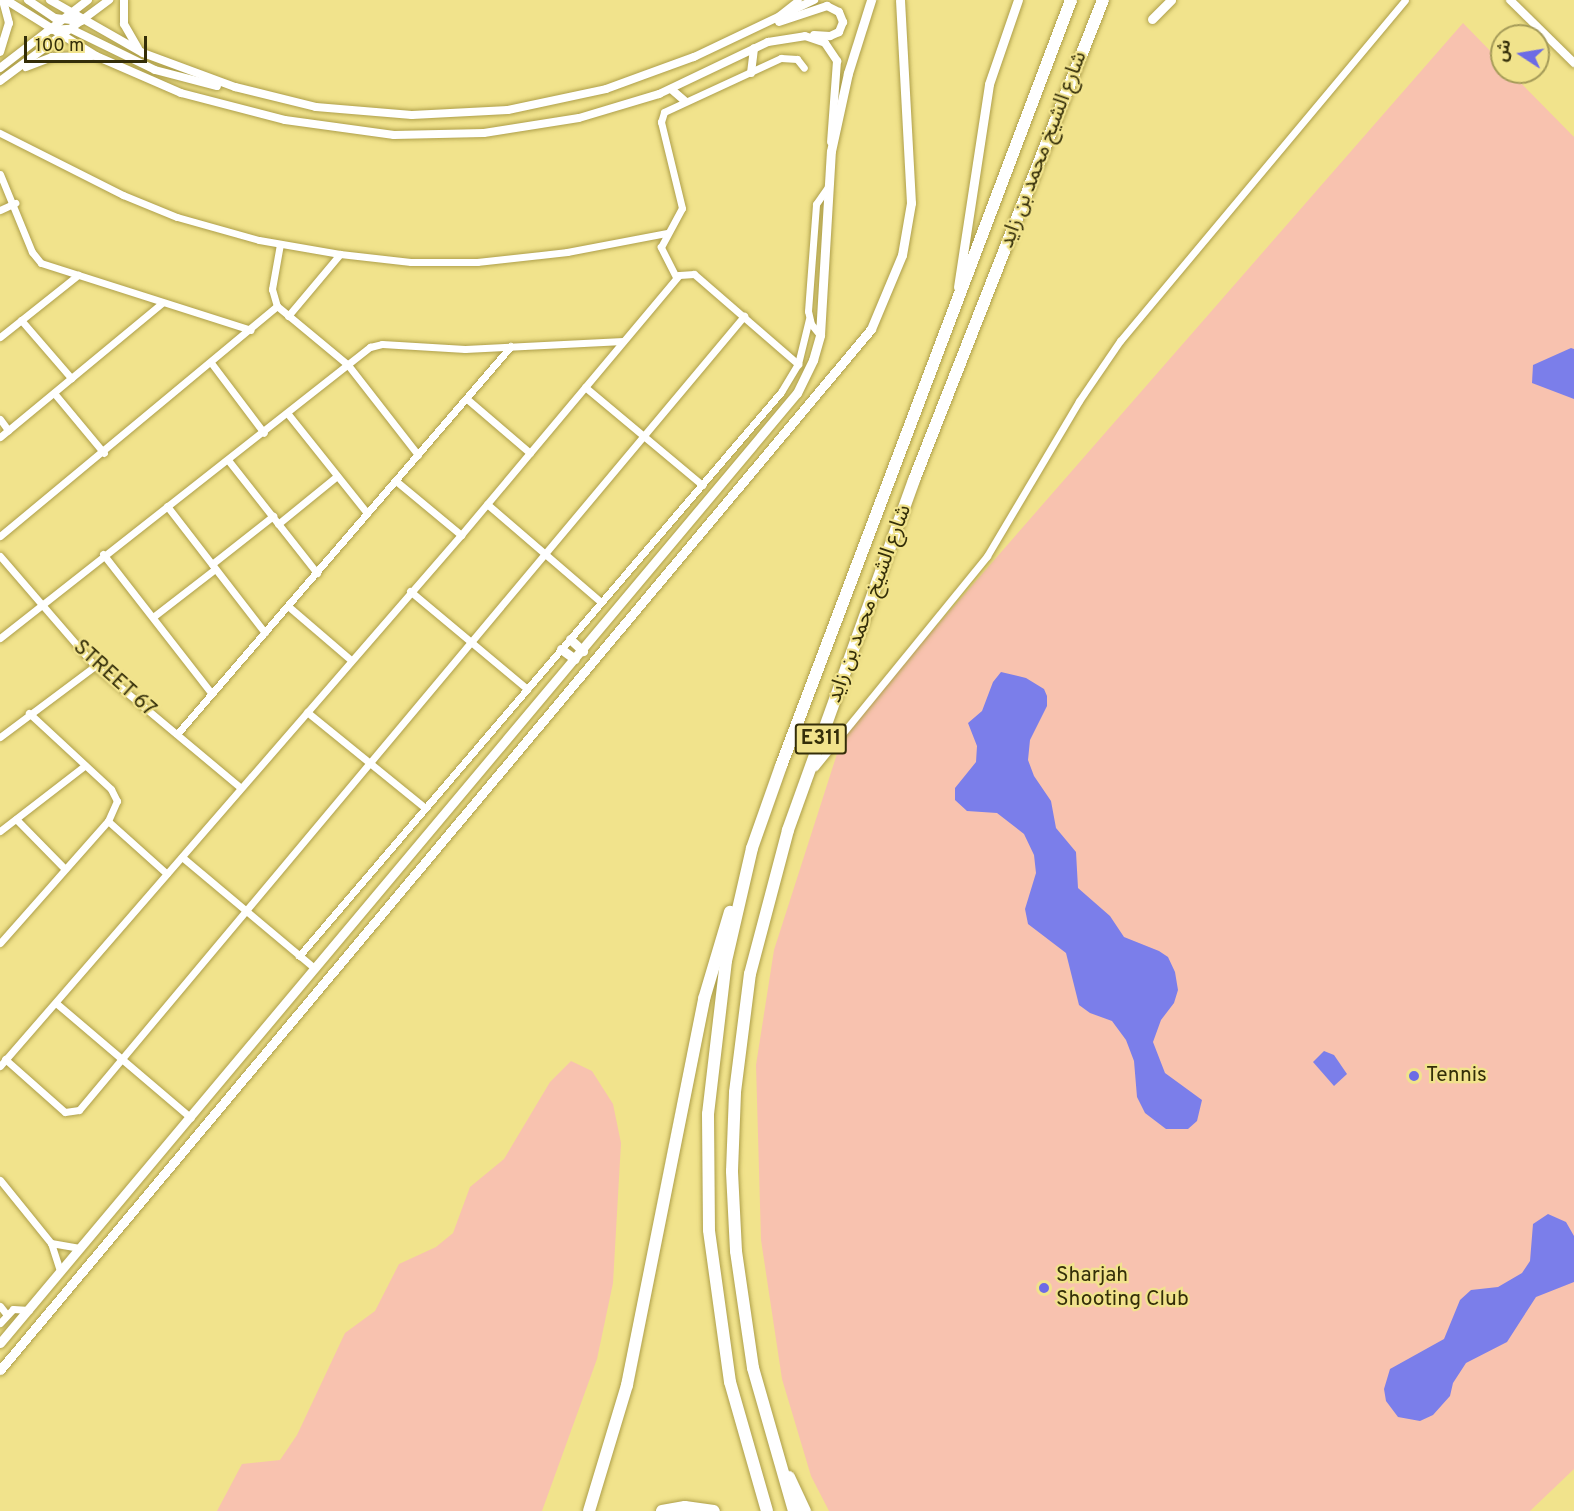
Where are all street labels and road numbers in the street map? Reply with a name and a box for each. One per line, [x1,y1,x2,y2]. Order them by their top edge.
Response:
street label: شارع الشيخ محمد بن زايد [995,48,1093,252]
street label: شارع الشيخ محمد بن زايد [822,502,918,706]
street label: STREET 67 [67,635,161,723]
road number: E311 [794,722,848,756]

